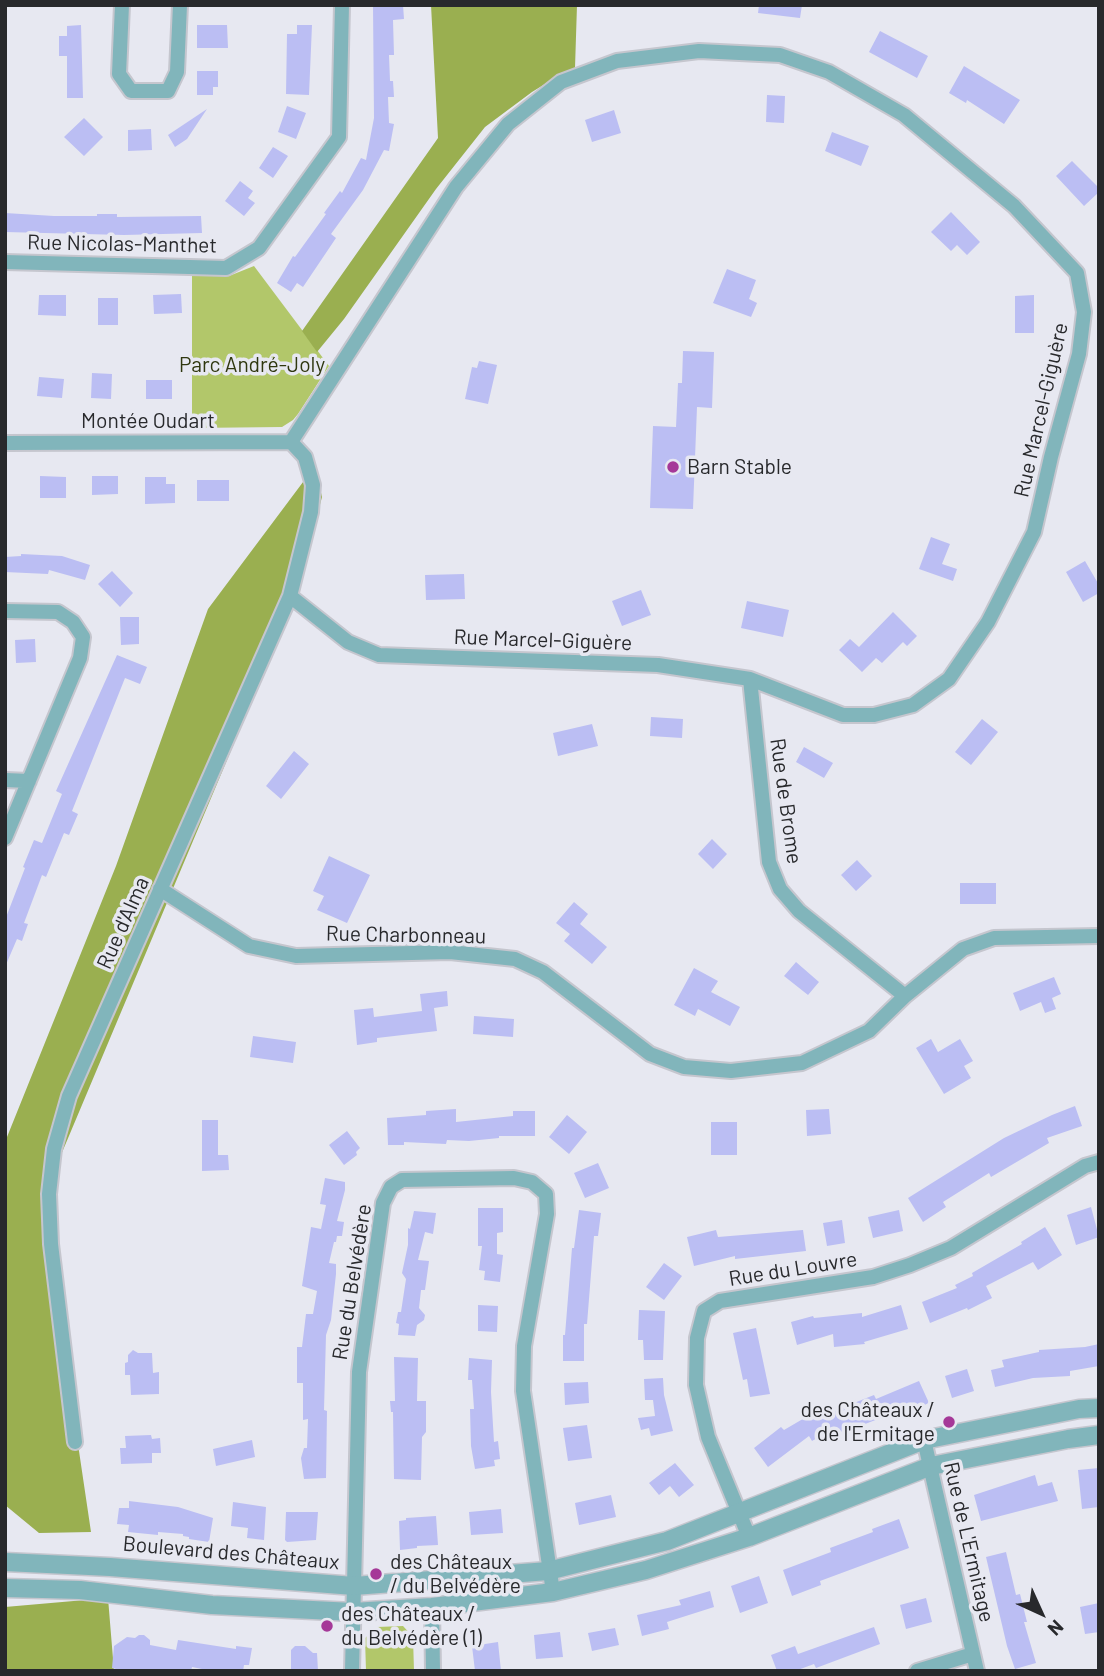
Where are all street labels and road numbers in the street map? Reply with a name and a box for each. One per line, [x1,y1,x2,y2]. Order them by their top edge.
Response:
street label: Rue Nicolas-Manthet [27,230,217,258]
street label: Rue Marcel-Giguère [1009,320,1073,500]
street label: Montée Oudart [81,408,215,434]
street label: Rue Marcel-Giguère [453,624,633,656]
street label: Rue de Brome [765,736,807,866]
street label: Rue d'Alma [92,873,154,973]
street label: Rue Charbonneau [326,921,486,949]
street label: Rue du Belvédère [327,1202,377,1362]
street label: Rue du Louvre [727,1246,859,1292]
street label: Rue de L'Ermitage [938,1459,1000,1625]
street label: Boulevard des Châteaux [122,1531,340,1575]

